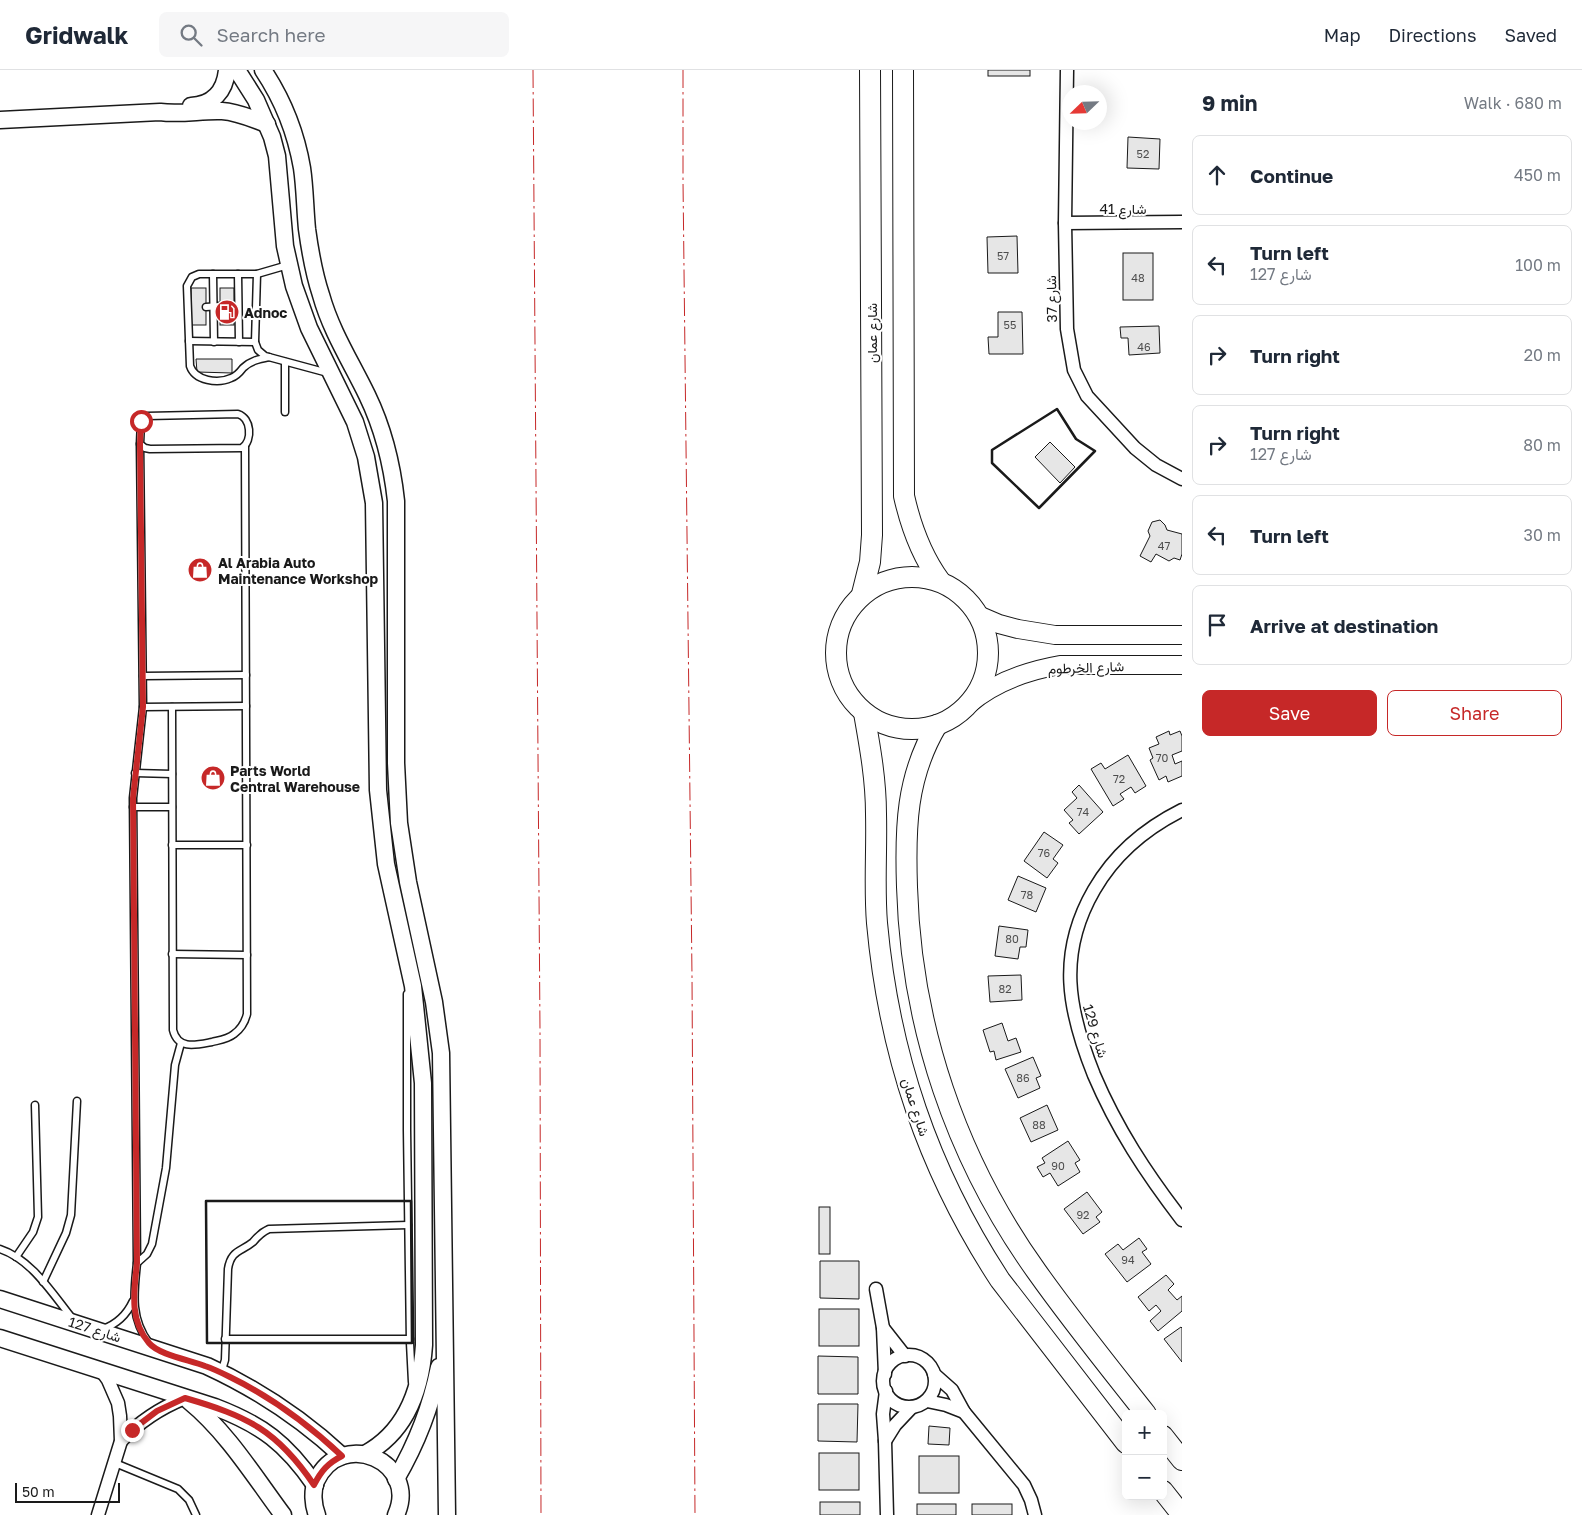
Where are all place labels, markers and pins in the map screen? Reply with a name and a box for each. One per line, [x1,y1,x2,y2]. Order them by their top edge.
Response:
fuel station icon: Adnoc [214,299,240,325]
place label: Adnoc [244,304,287,321]
place label: Al Arabia Auto Maintenance Workshop [218,554,379,587]
shop icon: Al Arabia Auto Maintenance Workshop [187,557,213,583]
place label: Parts World Central Warehouse [230,762,360,795]
shop icon: Parts World Central Warehouse [200,765,226,791]

